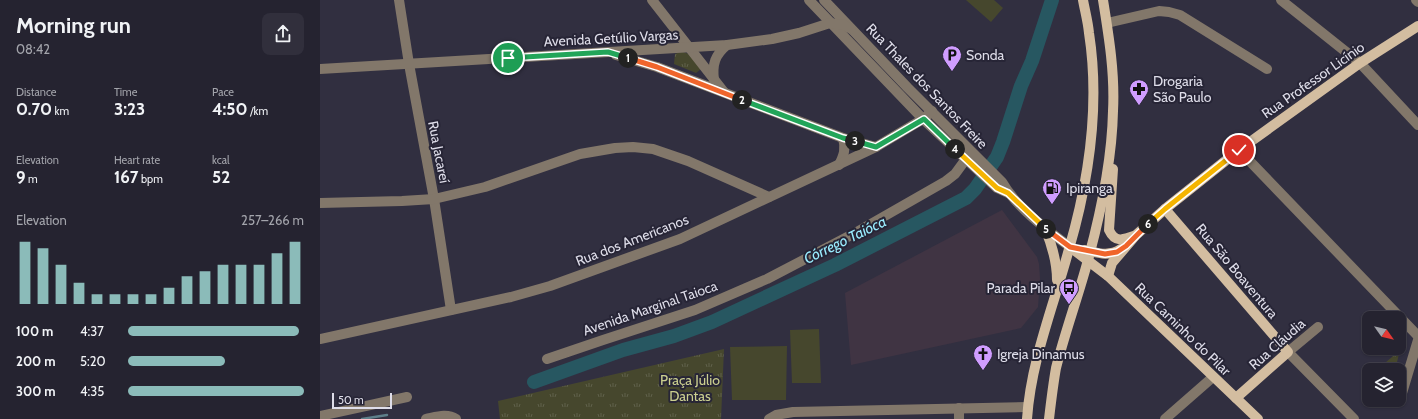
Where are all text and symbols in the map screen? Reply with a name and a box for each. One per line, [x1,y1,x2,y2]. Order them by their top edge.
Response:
text: Morning run [16,12,131,39]
button: share [262,13,304,55]
street label: Rua Thales dos Santos Freire [862,20,992,152]
street label: Avenida Getúlio Vargas [543,25,679,51]
street label: Rua Professor Licínio [1258,38,1368,122]
text: 08:42 [16,41,50,57]
pin [491,41,525,75]
parking icon: Sonda [941,44,963,72]
place label: Sonda [966,46,1004,64]
icon: arrive [497,47,519,69]
pin: 1 [618,48,638,68]
text: 1 [626,51,630,65]
place label: Drogaria São Paulo [1153,72,1212,106]
pharmacy icon: Drogaria São Paulo [1128,78,1150,106]
text: Distance [16,85,57,99]
text: Time [114,85,137,99]
text: Pace [212,85,234,99]
pin: 2 [732,90,752,110]
text: 2 [739,93,745,107]
text: 0.70 [16,99,52,119]
text: 3:23 [114,99,145,119]
text: 4:50 [212,99,247,119]
text: km [52,104,69,118]
text: /km [247,104,268,118]
street label: Rua Jacareí [424,119,454,185]
pin: 3 [845,131,865,151]
pin [1222,133,1256,167]
text: 3 [852,134,858,148]
pin: 4 [945,139,965,159]
icon: check [1228,139,1250,161]
text: 4 [952,142,958,156]
text: Elevation [16,153,59,167]
text: Heart rate [114,153,160,167]
text: kcal [212,153,230,167]
text: 9 [16,167,26,187]
text: 167 [114,167,139,187]
text: 52 [212,167,230,187]
text: m [26,172,38,186]
text: bpm [139,172,163,186]
fuel station icon: Ipiranga [1041,177,1063,205]
place label: Ipiranga [1066,179,1113,197]
street label: Rua dos Americanos [573,210,691,270]
text: Elevation [16,212,67,228]
text: 257–266 m [241,212,304,228]
water label: Córrego Taióca [801,212,889,268]
pin: 6 [1138,214,1158,234]
text: 6 [1145,217,1151,231]
pin: 5 [1036,219,1056,239]
street label: Rua São Boaventura [1192,220,1282,322]
text: 5 [1043,222,1049,236]
street label: Avenida Marginal Taioca [580,276,720,339]
bus stop icon: Parada Pilar [1058,277,1080,305]
place label: Parada Pilar [986,279,1056,297]
street label: Rua Caminho do Pilar [1131,279,1235,380]
north arrow [1362,311,1406,355]
map controls [1362,311,1406,407]
street label: Rua Cláudia [1245,314,1309,373]
text: 100 m [16,323,53,339]
text: 4:37 [80,323,104,339]
church icon: Igreja Dinamus [972,343,994,371]
place label: Igreja Dinamus [997,345,1085,363]
text: 200 m [16,353,55,369]
text: 5:20 [80,353,106,369]
button: layers [1362,363,1406,407]
park label: Praça Júlio Dantas [660,371,720,405]
text: 300 m [16,383,56,399]
text: 4:35 [80,383,104,399]
scale bar [332,391,392,410]
text: 50 m [338,393,364,407]

